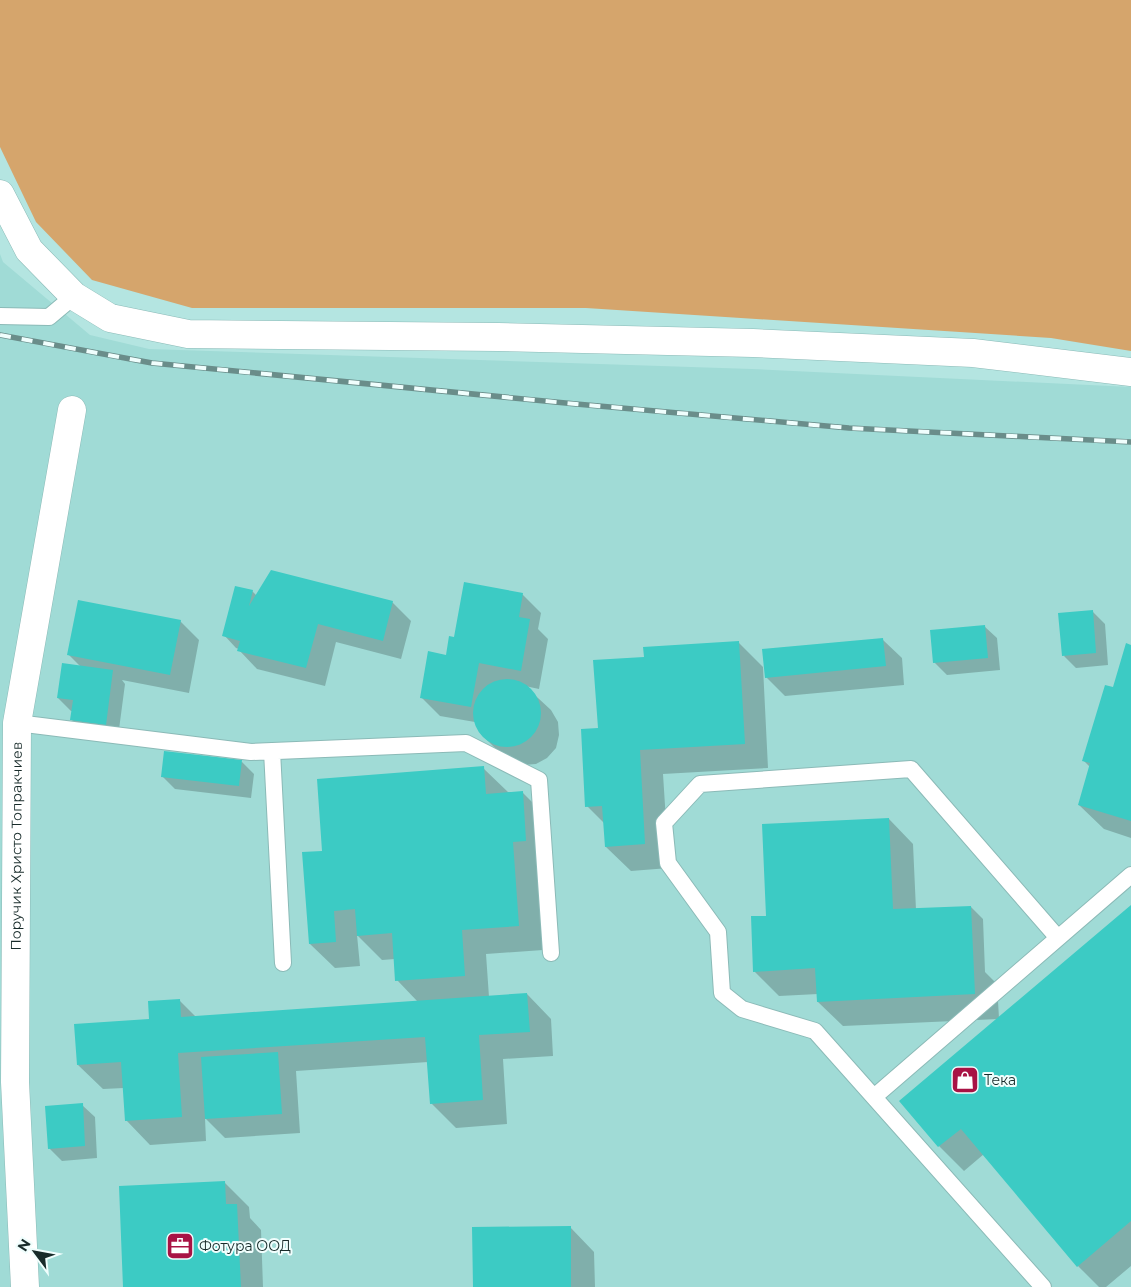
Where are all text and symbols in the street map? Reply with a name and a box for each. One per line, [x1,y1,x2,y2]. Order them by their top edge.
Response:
street label: Поручик Христо Топракчиев [7,742,26,951]
shop icon: Тека [950,1065,980,1095]
place label: Тека [984,1071,1016,1089]
north arrow [10,1227,60,1277]
office icon: Фотура ООД [165,1231,195,1261]
text: N [13,1236,35,1255]
place label: Фотура ООД [199,1237,291,1255]

